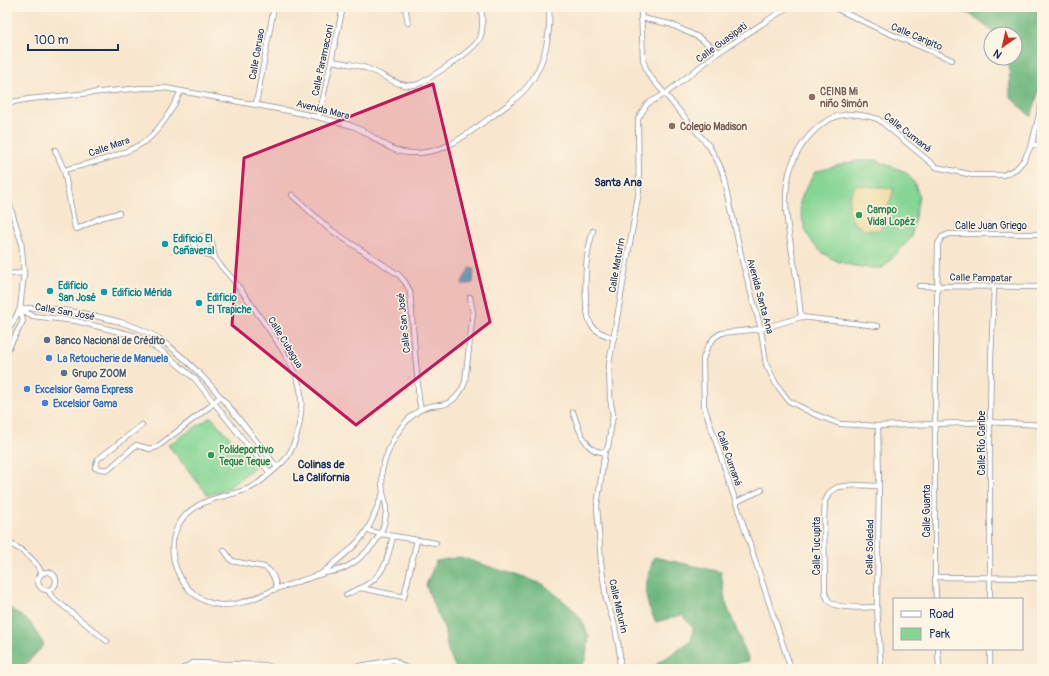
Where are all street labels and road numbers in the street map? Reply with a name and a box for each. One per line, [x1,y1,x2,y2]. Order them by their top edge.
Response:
street label: Calle Guasipati [694,20,750,65]
street label: Calle Caripito [889,21,945,53]
street label: Calle Paramaconí [310,23,336,97]
street label: Calle Caruao [247,27,268,81]
street label: Avenida Mara [295,98,351,122]
street label: Calle Cumaná [881,110,934,155]
street label: Calle Mara [87,134,132,160]
street label: Calle Juan Griego [955,220,1028,232]
street label: Calle Maturín [606,237,628,293]
street label: Avenida Santa Ana [744,257,776,336]
street label: Calle Pampatar [950,271,1013,285]
street label: Calle San José [395,292,413,354]
street label: Calle San José [34,301,96,323]
street label: Calle Cubagua [265,314,305,371]
street label: Calle Río Caribe [976,411,988,475]
street label: Calle Cumaná [714,429,744,488]
street label: Calle Guanta [921,484,933,537]
street label: Calle Tucupita [811,517,823,575]
street label: Calle Soledad [864,519,876,575]
street label: Calle Maturín [606,578,630,635]

